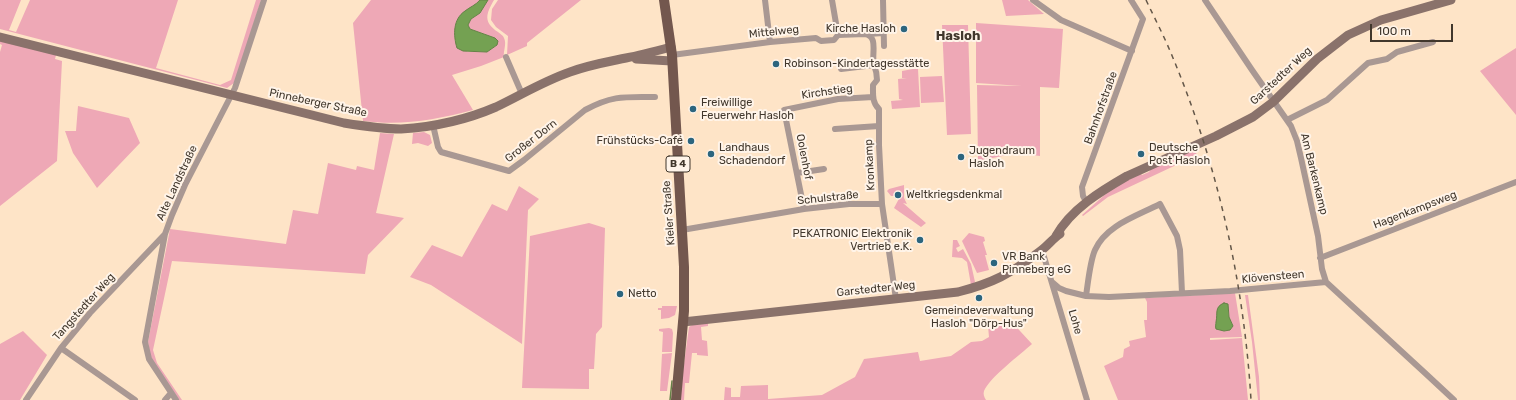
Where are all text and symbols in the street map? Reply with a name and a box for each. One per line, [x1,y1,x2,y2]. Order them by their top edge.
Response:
scale bar [1372,16,1455,42]
place label: Kirche Hasloh [826,22,896,36]
street label: Mittelweg [748,23,800,41]
marker: Kirche Hasloh [899,24,909,34]
text: 100 m [1377,24,1411,38]
district label: Hasloh [936,28,980,44]
street label: Garstedter Weg [1248,44,1314,108]
place label: Robinson-Kindertagesstätte [784,57,929,71]
marker: Robinson-Kindertagesstätte [771,59,781,69]
street label: Bahnhofstraße [1082,70,1120,146]
street label: Kirchstieg [801,82,853,102]
street label: Pinneberger Straße [268,86,368,120]
place label: Freiwillige Feuerwehr Hasloh [701,96,794,122]
marker: Freiwillige Feuerwehr Hasloh [688,104,698,114]
street label: Großer Dorn [502,117,560,165]
street label: Am Barkenkamp [1297,132,1331,216]
street label: Oolenhof [793,133,815,181]
place label: Frühstücks-Café [597,134,683,148]
marker: Frühstücks-Café [686,136,696,146]
street label: Kronkamp [862,139,878,191]
place label: Landhaus Schadendorf [719,141,785,167]
place label: Deutsche Post Hasloh [1149,141,1210,167]
street label: Alte Landstraße [154,143,200,223]
place label: Jugendraum Hasloh [969,144,1035,170]
marker: Landhaus Schadendorf [706,149,716,159]
marker: Deutsche Post Hasloh [1136,149,1146,159]
marker: Jugendraum Hasloh [956,152,966,162]
road number: B 4 [666,156,690,172]
street label: Kieler Straße [660,180,678,246]
street label: Schulstraße [797,188,859,208]
place label: Weltkriegsdenkmal [906,188,1002,202]
street label: Hagenkampsweg [1371,188,1459,232]
marker: Weltkriegsdenkmal [893,190,903,200]
place label: PEKATRONIC Elektronik Vertrieb e.K. [793,227,912,253]
marker: PEKATRONIC Elektronik Vertrieb e.K. [915,235,925,245]
place label: VR Bank Pinneberg eG [1002,250,1071,276]
marker: VR Bank Pinneberg eG [989,258,999,268]
street label: Klövensteen [1241,268,1305,286]
street label: Tangstedter Weg [50,271,118,343]
street label: Garstedter Weg [836,278,916,300]
place label: Netto [628,287,657,301]
marker: Netto [615,289,625,299]
marker: Gemeindeverwaltung Hasloh "Dörp-Hus" [974,293,984,303]
place label: Gemeindeverwaltung Hasloh "Dörp-Hus" [924,304,1034,330]
street label: Lohe [1065,308,1085,336]

